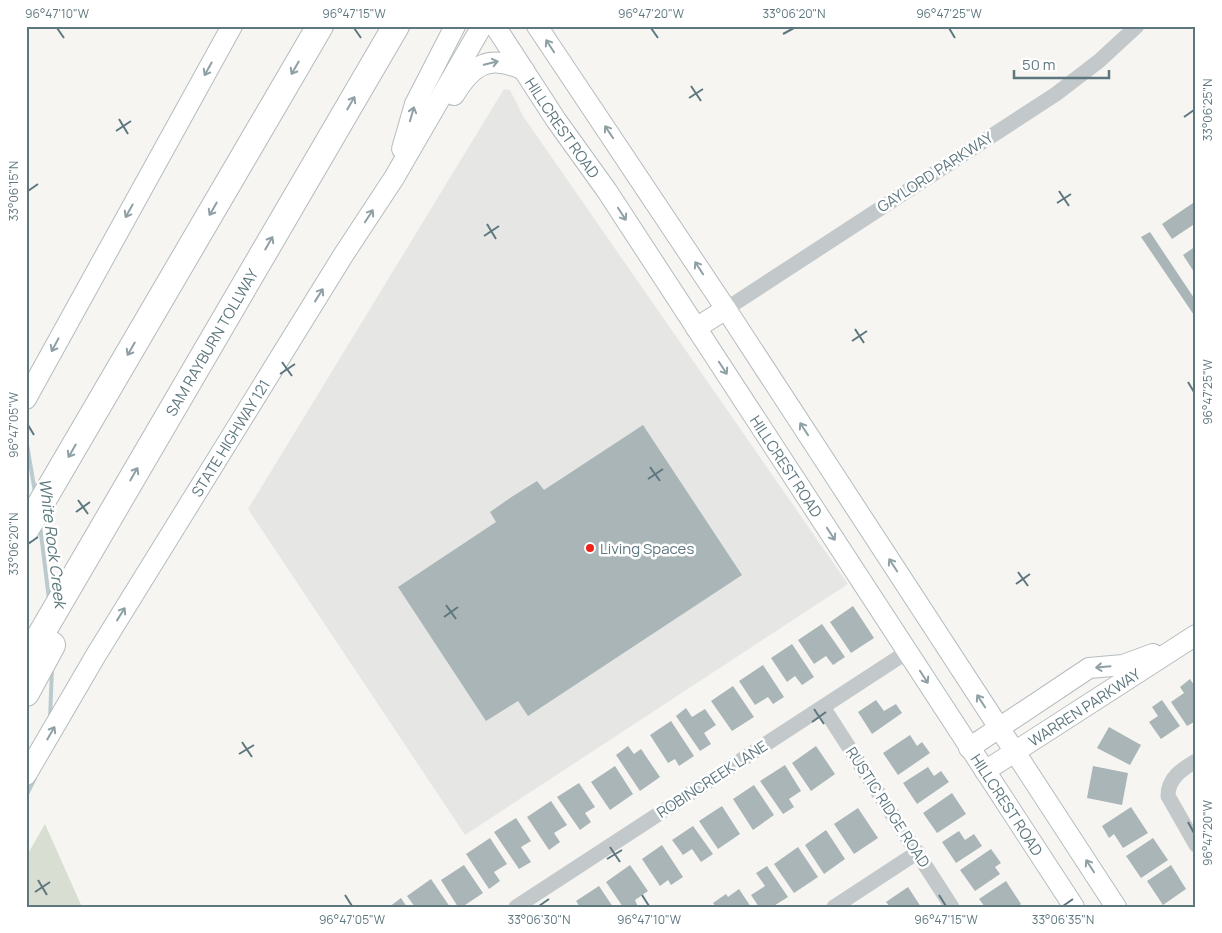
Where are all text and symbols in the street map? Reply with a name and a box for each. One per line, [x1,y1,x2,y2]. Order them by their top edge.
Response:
text: 96°47'10"W [25,5,90,22]
text: 96°47'15"W [322,5,387,22]
text: 96°47'20"W [618,5,685,22]
text: 33°06'20"N [762,5,826,22]
text: 96°47'25"W [916,5,983,22]
one-way arrow [545,39,555,53]
scale bar [1014,48,1110,80]
text: 50 m [1022,54,1056,75]
one-way arrow [483,58,499,67]
one-way arrow [203,61,212,76]
one-way arrow [290,61,300,75]
street label: HILLCREST ROAD [521,73,605,182]
text: 33°06'25"N [1199,79,1216,141]
one-way arrow [346,97,356,111]
one-way arrow [408,106,417,122]
one-way arrow [604,125,614,139]
street label: GAYLORD PARKWAY [873,126,997,217]
text: 33°06'15"N [5,161,22,221]
one-way arrow [208,201,218,215]
one-way arrow [124,203,133,218]
one-way arrow [617,207,627,221]
one-way arrow [364,209,374,223]
one-way arrow [264,237,274,251]
one-way arrow [694,261,704,275]
street label: SAM RAYBURN TOLLWAY [160,264,263,420]
one-way arrow [314,288,324,302]
one-way arrow [50,338,60,353]
one-way arrow [126,341,136,356]
text: 96°47'25"W [1199,358,1216,425]
one-way arrow [718,361,728,375]
street label: STATE HIGHWAY 121 [186,375,274,501]
text: 96°47'05"W [5,391,22,458]
street label: HILLCREST ROAD [745,411,827,521]
one-way arrow [799,422,809,436]
one-way arrow [66,443,76,457]
one-way arrow [129,468,139,482]
water label: White Rock Creek [34,477,72,611]
text: 33°06'20"N [5,512,22,576]
one-way arrow [825,527,836,541]
place label: Living Spaces [600,538,694,559]
marker: Living Spaces [584,542,596,554]
one-way arrow [887,558,897,572]
one-way arrow [117,607,127,621]
one-way arrow [1095,662,1111,671]
street label: WARREN PARKWAY [1024,663,1145,751]
one-way arrow [919,670,929,684]
one-way arrow [976,694,987,708]
one-way arrow [46,727,56,741]
street label: ROBINCREEK LANE [653,735,771,823]
street label: RUSTIC RIDGE ROAD [841,743,935,871]
street label: HILLCREST ROAD [966,749,1048,860]
text: 96°47'20"W [1199,799,1216,866]
one-way arrow [1084,859,1095,873]
text: 96°47'05"W [319,911,386,928]
text: 33°06'30"N [508,911,570,928]
text: 96°47'10"W [617,911,682,928]
text: 96°47'15"W [914,911,979,928]
text: 33°06'35"N [1032,911,1094,928]

